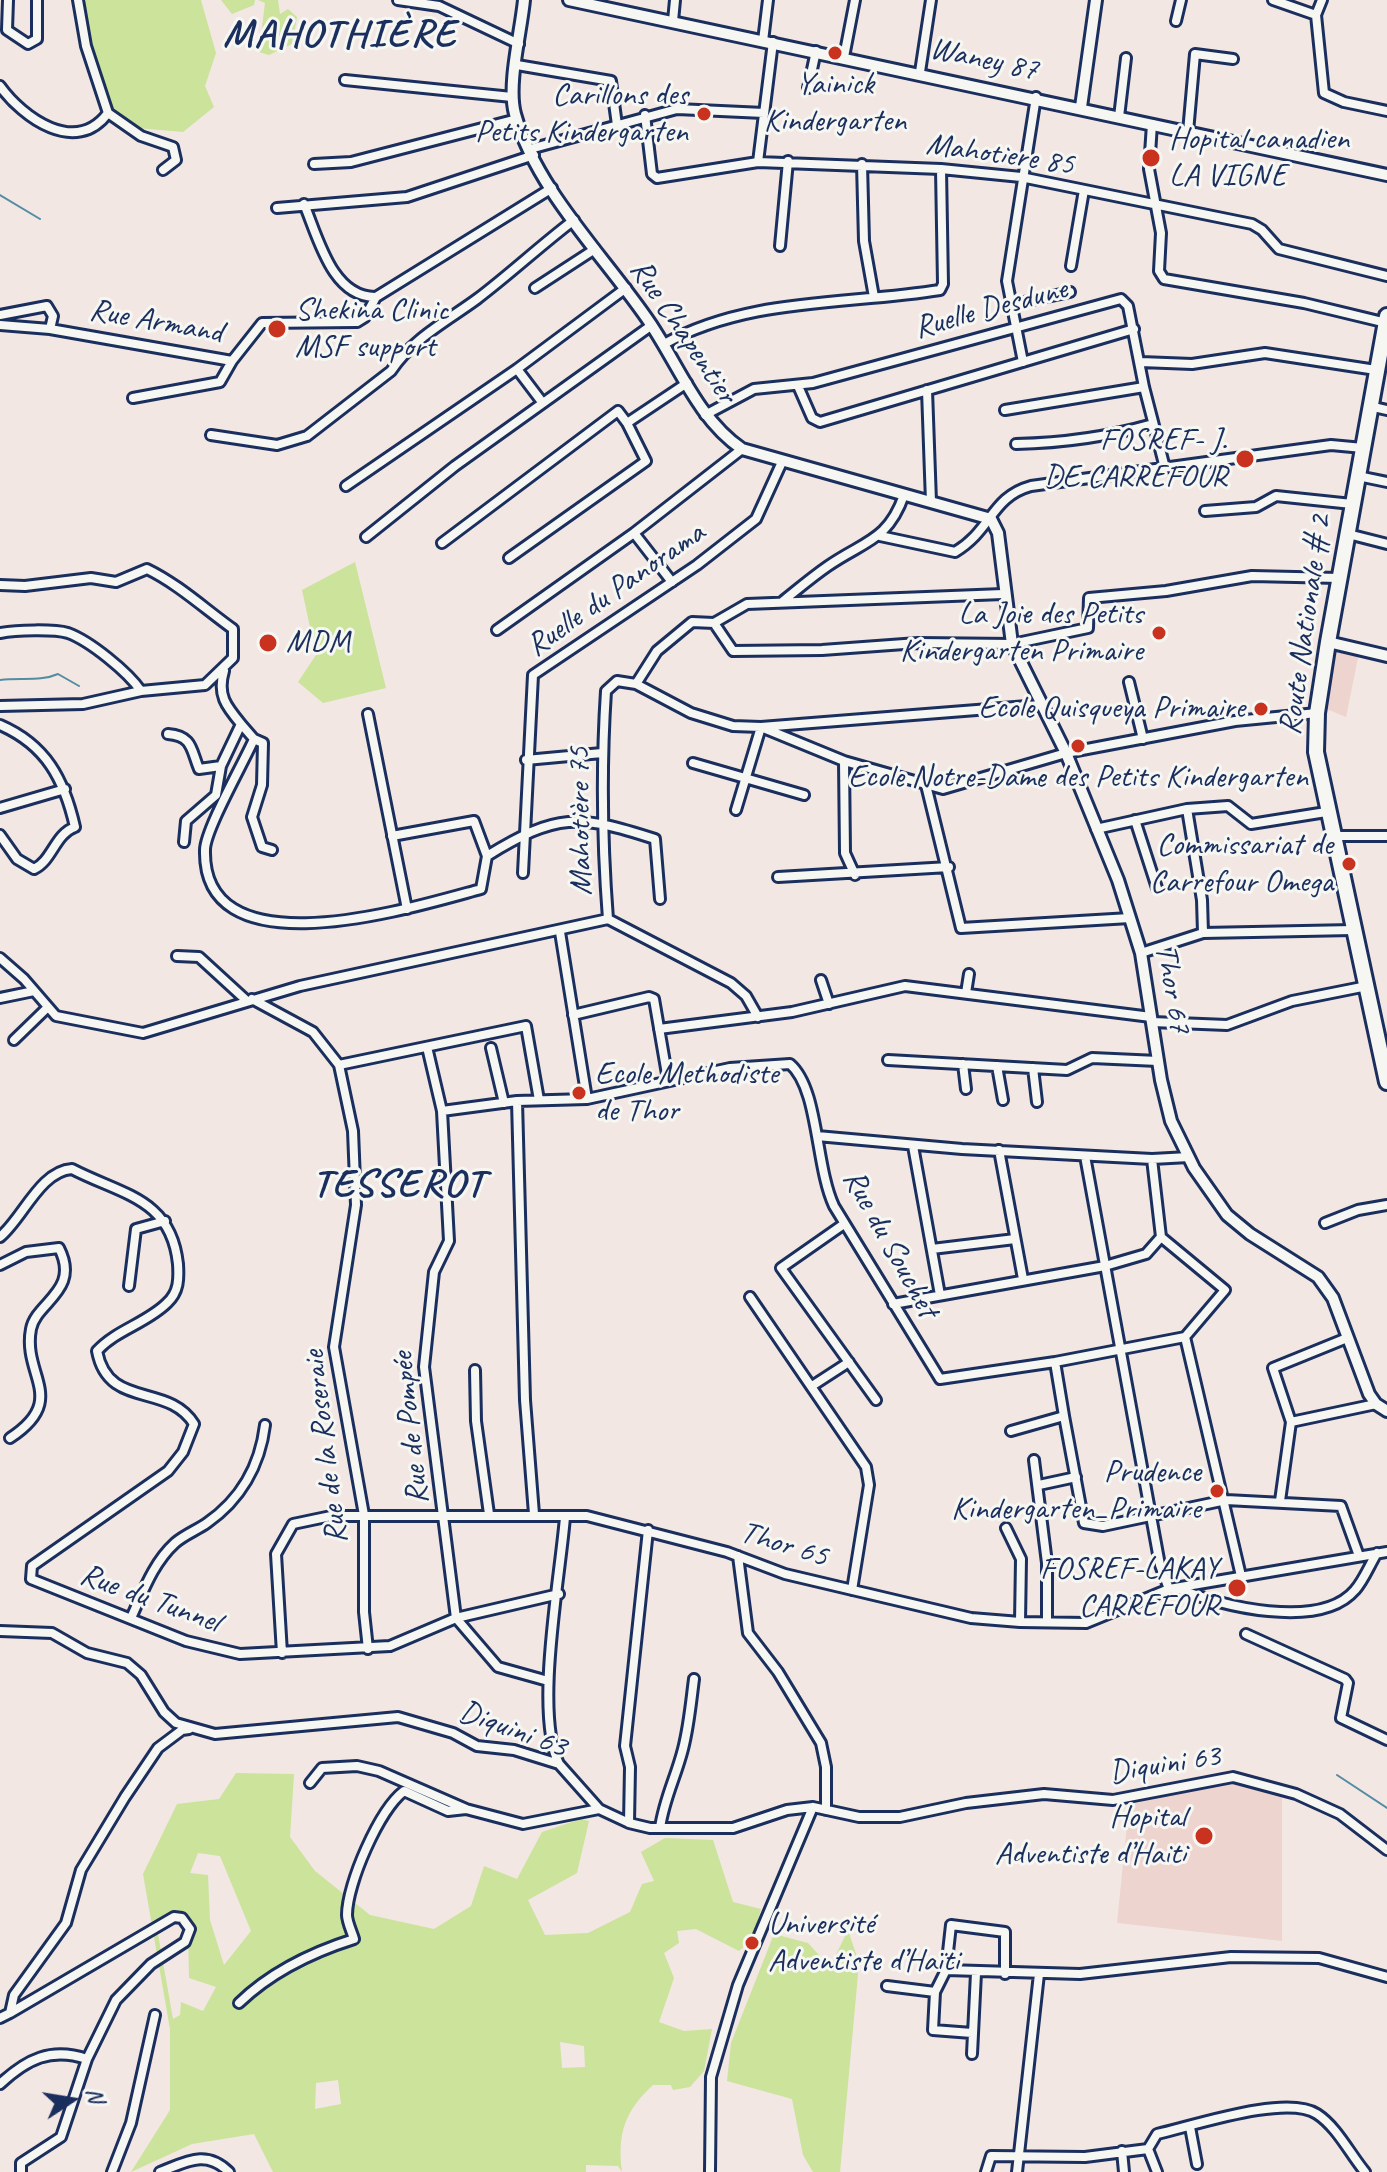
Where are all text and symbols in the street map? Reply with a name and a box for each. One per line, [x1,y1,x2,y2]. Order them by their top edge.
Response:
district label: MAHOTHIÈRE [223,12,457,60]
street label: Waney 87 [927,30,1041,90]
marker: Yainick Kindergarten [826,44,844,62]
place label: Yainick Kindergarten [764,66,906,141]
place label: Carillons des Petits Kindergarten [475,77,688,152]
marker: Carillons des Petits Kindergarten [695,105,713,123]
place label: Hopital canadien LA VIGNE [1169,121,1349,196]
street label: Mahotiere 85 [924,126,1076,184]
marker: Hopital canadien LA VIGNE [1140,147,1162,169]
street label: Rue Chapentier [621,253,745,411]
street label: Ruelle Desdune [910,270,1072,348]
street label: Rue Armand [87,291,225,353]
place label: Shekina Clinic MSF support [295,292,448,367]
marker: Shekina Clinic MSF support [266,318,288,340]
place label: FOSREF- J. DE CARREFOUR [1044,422,1227,497]
marker: FOSREF- J. DE CARREFOUR [1234,448,1256,470]
street label: Route Nationale # 2 [1272,513,1340,737]
street label: Ruelle du Panorama [519,514,713,666]
place label: La Joie des Petits Kindergarten Primaire [900,596,1143,671]
place label: MDM [286,624,351,662]
marker: La Joie des Petits Kindergarten Primaire [1150,624,1168,642]
marker: MDM [257,632,279,654]
place label: Ecole Quisqueya Primaire [978,690,1245,728]
marker: Ecole Quisqueya Primaire [1252,700,1270,718]
marker: Ecole Notre-Dame des Petits Kindergarten [1069,737,1087,755]
street label: Mahotière 75 [561,746,601,896]
place label: Ecole Notre-Dame des Petits Kindergarten [848,759,1308,797]
place label: Commissariat de Carrefour Omega [1150,827,1333,902]
marker: Commissariat de Carrefour Omega [1340,855,1358,873]
street label: Thor 67 [1145,942,1199,1036]
place label: Ecole Methodiste de Thor [595,1056,778,1131]
marker: Ecole Methodiste de Thor [570,1084,588,1102]
district label: TESSEROT [312,1162,486,1210]
street label: Rue du Souchet [834,1163,946,1325]
street label: Rue de la Roseraie [295,1348,357,1546]
street label: Rue de Pompée [384,1350,438,1506]
place label: Prudence Kindergarten_Primaire [951,1454,1201,1529]
marker: Prudence Kindergarten_Primaire [1208,1482,1226,1500]
street label: Thor 65 [736,1514,832,1576]
place label: FOSREF-LAKAY CARREFOUR [1040,1551,1219,1626]
street label: Rue du Tunnel [75,1556,225,1642]
marker: FOSREF-LAKAY CARREFOUR [1226,1577,1248,1599]
street label: Diquini 63 [454,1693,572,1767]
street label: Diquini 63 [1107,1737,1223,1793]
place label: Hopital Adventiste d’Haiti [995,1799,1186,1874]
marker: Hopital Adventiste d’Haiti [1193,1825,1215,1847]
place label: Université Adventiste d’Haïti [768,1906,959,1981]
marker: Université Adventiste d’Haïti [743,1934,761,1952]
north arrow [32,2060,112,2140]
text: N [80,2085,111,2105]

